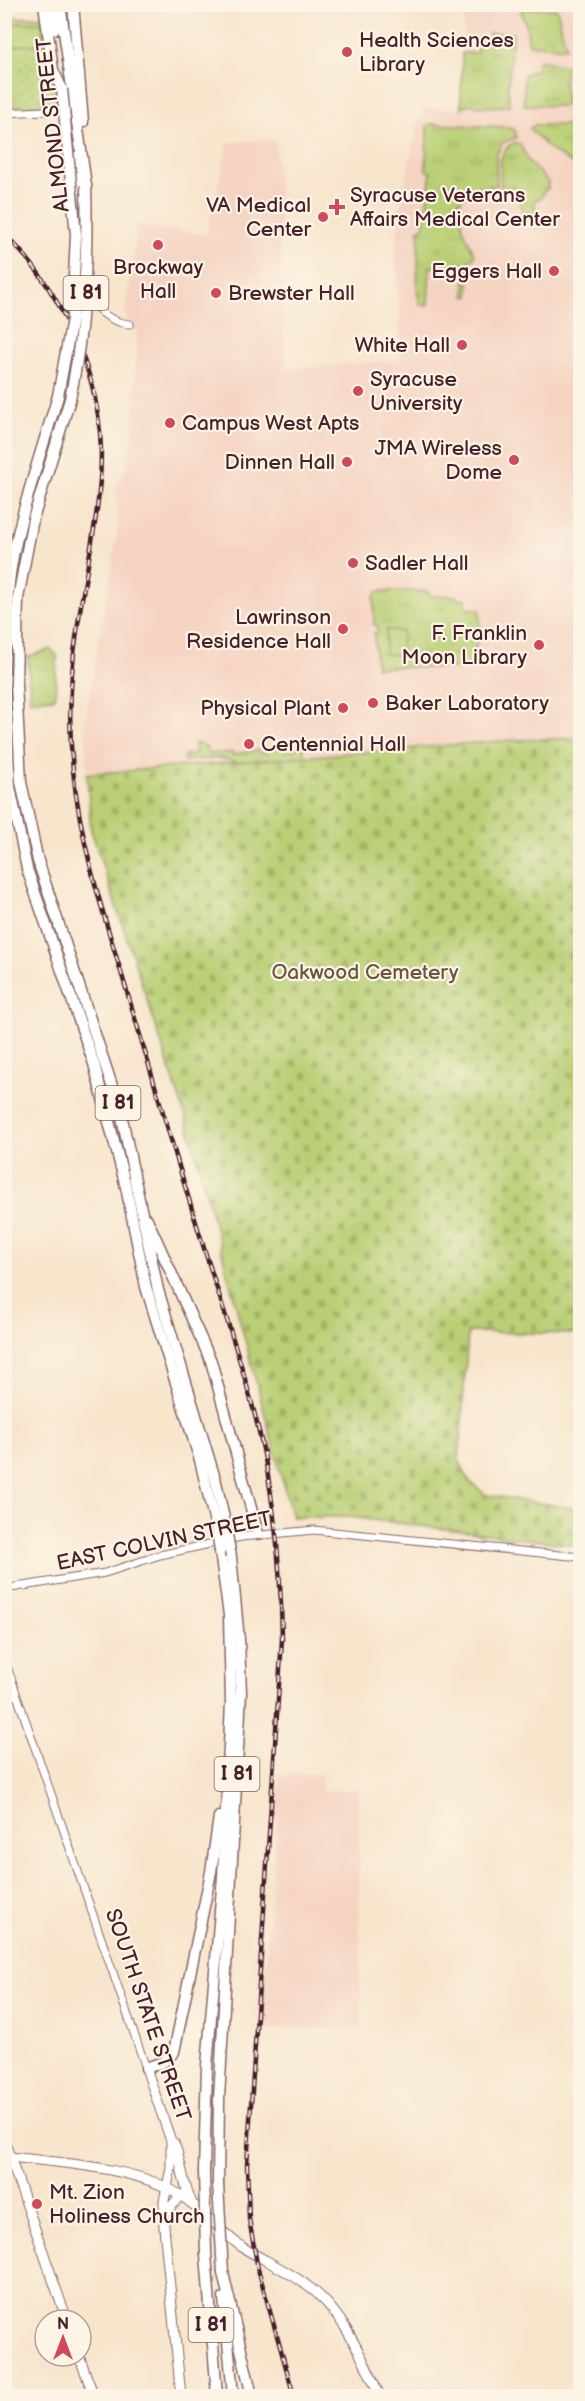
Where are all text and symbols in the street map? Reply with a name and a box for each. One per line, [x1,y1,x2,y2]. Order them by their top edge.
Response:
place label: Health Sciences Library [359,28,514,77]
street label: ALMOND STREET [31,36,75,214]
marker: Health Sciences Library [340,45,354,59]
place label: Syracuse Veterans Affairs Medical Center [350,183,560,232]
place label: VA Medical Center [206,193,311,242]
marker: Syracuse Veterans Affairs Medical Center [328,198,346,216]
marker: VA Medical Center [316,210,330,224]
marker: Brockway Hall [151,238,165,252]
place label: Brockway Hall [113,255,204,304]
place label: Eggers Hall [431,259,542,284]
marker: Eggers Hall [547,264,561,278]
road number: I 81 [64,276,109,310]
place label: Brewster Hall [228,281,355,306]
marker: Brewster Hall [209,286,223,300]
place label: White Hall [355,333,450,358]
marker: White Hall [455,338,469,352]
place label: Syracuse University [370,367,463,416]
marker: Syracuse University [351,384,365,398]
place label: Campus West Apts [182,411,359,436]
marker: Campus West Apts [163,416,177,430]
place label: JMA Wireless Dome [374,436,502,485]
place label: Dinnen Hall [225,450,335,475]
marker: JMA Wireless Dome [507,453,521,467]
marker: Dinnen Hall [340,455,354,469]
place label: Sadler Hall [365,551,468,576]
marker: Sadler Hall [346,556,360,570]
place label: Lawrinson Residence Hall [186,605,331,654]
place label: F. Franklin Moon Library [402,621,527,670]
marker: Lawrinson Residence Hall [336,622,350,636]
marker: F. Franklin Moon Library [532,638,546,652]
place label: Baker Laboratory [385,691,549,716]
place label: Physical Plant [200,696,332,721]
marker: Baker Laboratory [366,696,380,710]
marker: Physical Plant [336,701,350,715]
place label: Centennial Hall [261,732,406,757]
marker: Centennial Hall [242,737,256,751]
park label: Oakwood Cemetery [272,960,459,985]
road number: I 81 [96,1086,140,1120]
street label: EAST COLVIN STREET [54,1506,274,1576]
road number: I 81 [214,1757,260,1791]
street label: SOUTH STATE STREET [100,1906,196,2125]
place label: Mt. Zion Holiness Church [49,2180,205,2229]
marker: Mt. Zion Holiness Church [30,2197,44,2211]
north arrow [33,2308,93,2368]
road number: I 81 [188,2308,234,2342]
text: N [57,2315,69,2334]

